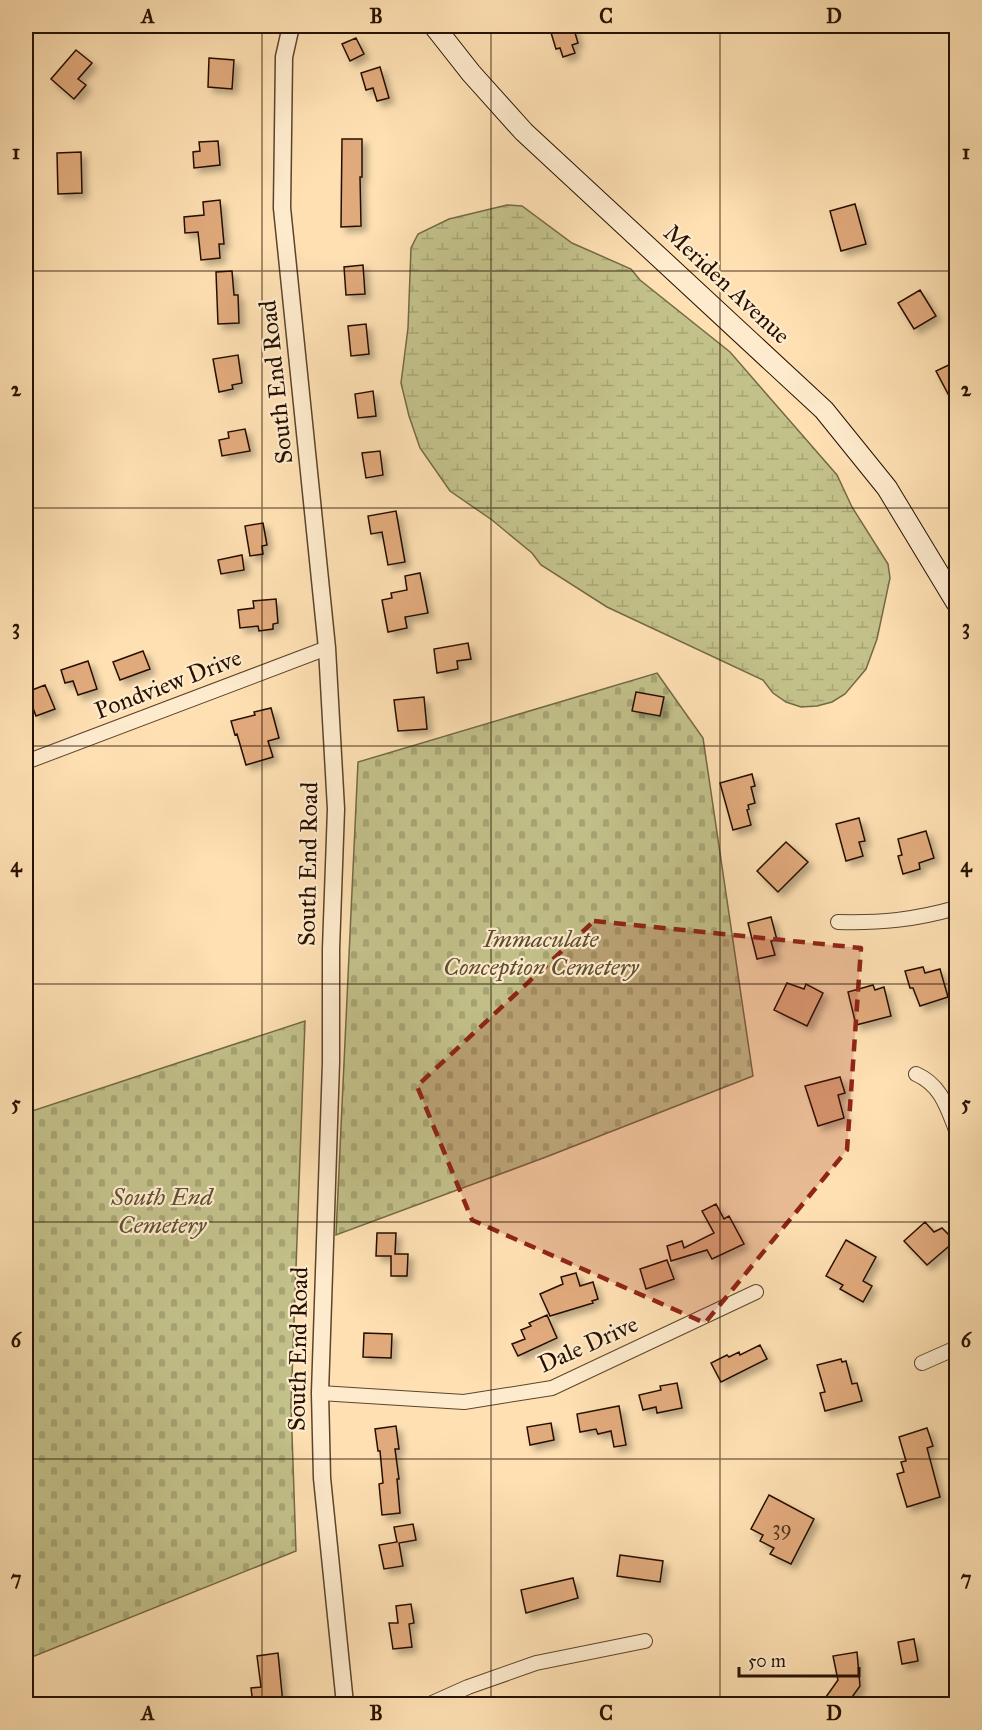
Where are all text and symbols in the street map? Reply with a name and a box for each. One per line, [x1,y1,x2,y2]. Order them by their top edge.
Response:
text: A [139,4,155,28]
text: B [369,4,383,28]
text: C [599,4,613,28]
text: D [826,4,842,28]
text: 1 [12,140,20,164]
text: 1 [962,140,970,164]
street label: Meriden Avenue [657,218,797,350]
street label: South End Road [252,299,300,465]
text: 2 [11,377,22,401]
text: 2 [961,377,972,401]
text: 3 [12,615,20,640]
text: 3 [962,615,970,640]
street label: Pondview Drive [90,642,246,726]
street label: South End Road [292,782,324,946]
text: 4 [10,853,22,878]
text: 4 [960,853,972,878]
park label: Immaculate Conception Cemetery [443,924,640,982]
text: 5 [11,1091,21,1115]
text: 5 [961,1091,971,1115]
park label: South End Cemetery [110,1182,214,1240]
street label: South End Road [282,1267,314,1431]
street label: Dale Drive [533,1309,643,1379]
text: 6 [11,1328,23,1352]
text: 6 [961,1328,973,1352]
house number: 39 [772,1515,792,1541]
text: 7 [11,1566,22,1590]
text: 7 [961,1566,972,1590]
scale bar [739,1640,859,1678]
text: 50 m [748,1650,786,1672]
text: A [139,1701,155,1725]
text: B [369,1701,383,1725]
text: C [599,1701,613,1725]
text: D [826,1701,842,1725]

